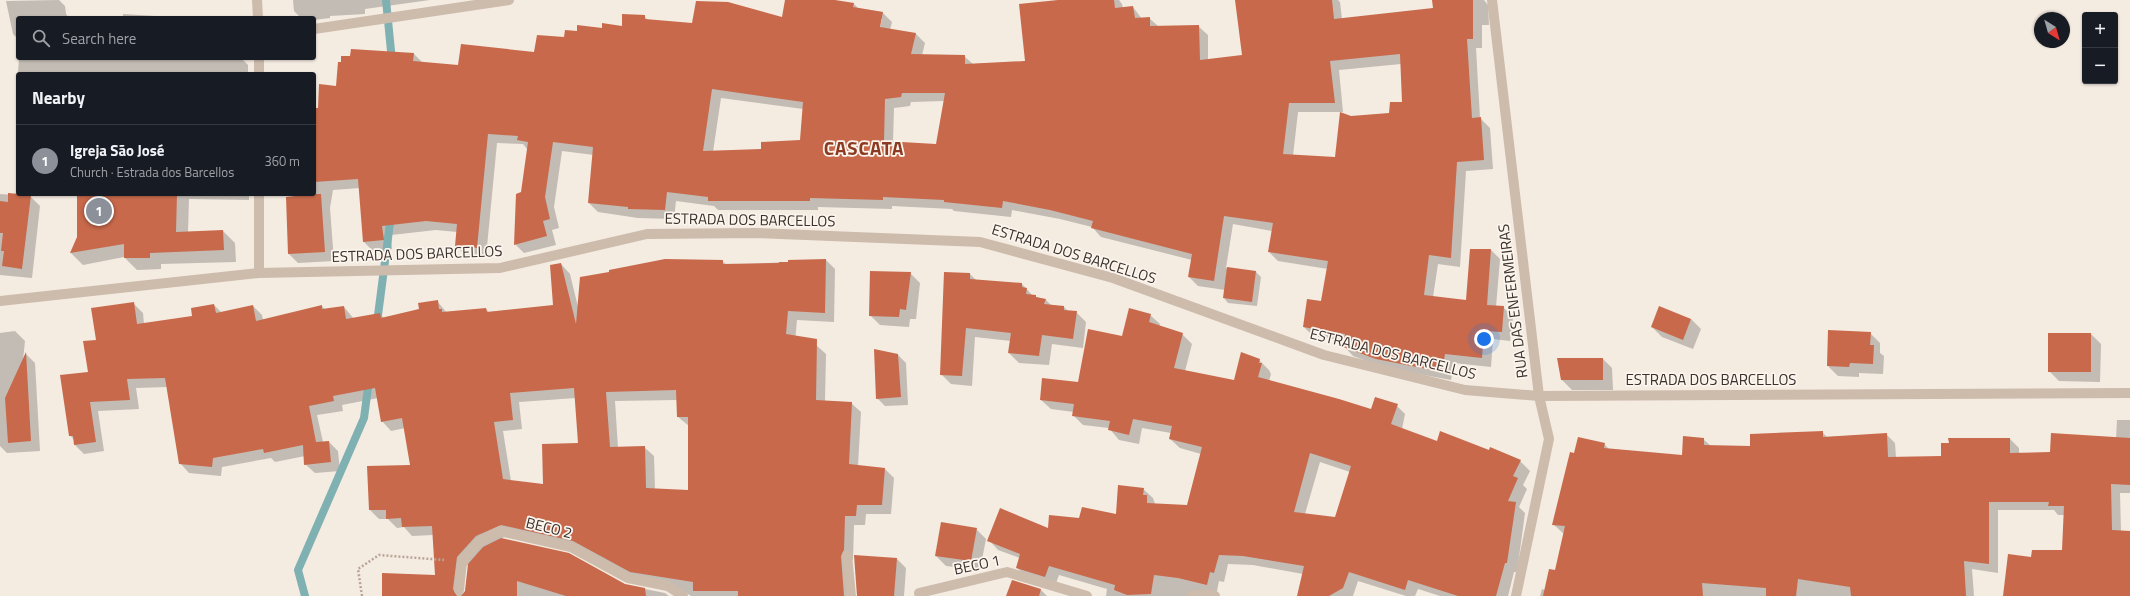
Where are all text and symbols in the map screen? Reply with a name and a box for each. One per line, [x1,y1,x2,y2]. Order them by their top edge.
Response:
north arrow [2034,12,2070,48]
map controls [2082,12,2118,84]
button: + [2082,12,2118,48]
search box [16,16,316,60]
icon: search [30,27,52,49]
text: Search here [62,27,136,50]
button: − [2082,48,2118,84]
text: Nearby [32,85,85,111]
district label: CASCATA [824,133,904,162]
text: Igreja São José [70,139,165,162]
text: 1 [41,151,49,171]
text: 360 m [264,151,300,171]
text: Church · Estrada dos Barcellos [70,162,234,182]
pin: 1 [86,196,112,226]
street label: ESTRADA DOS BARCELLOS [664,207,836,232]
street label: ESTRADA DOS BARCELLOS [989,218,1159,290]
street label: RUA DAS ENFERMEIRAS [1492,223,1533,380]
street label: ESTRADA DOS BARCELLOS [331,239,503,268]
street label: ESTRADA DOS BARCELLOS [1307,322,1479,385]
your location [1474,329,1494,349]
street label: ESTRADA DOS BARCELLOS [1626,368,1796,391]
street label: BECO 2 [524,511,575,544]
street label: BECO 1 [952,548,1002,581]

